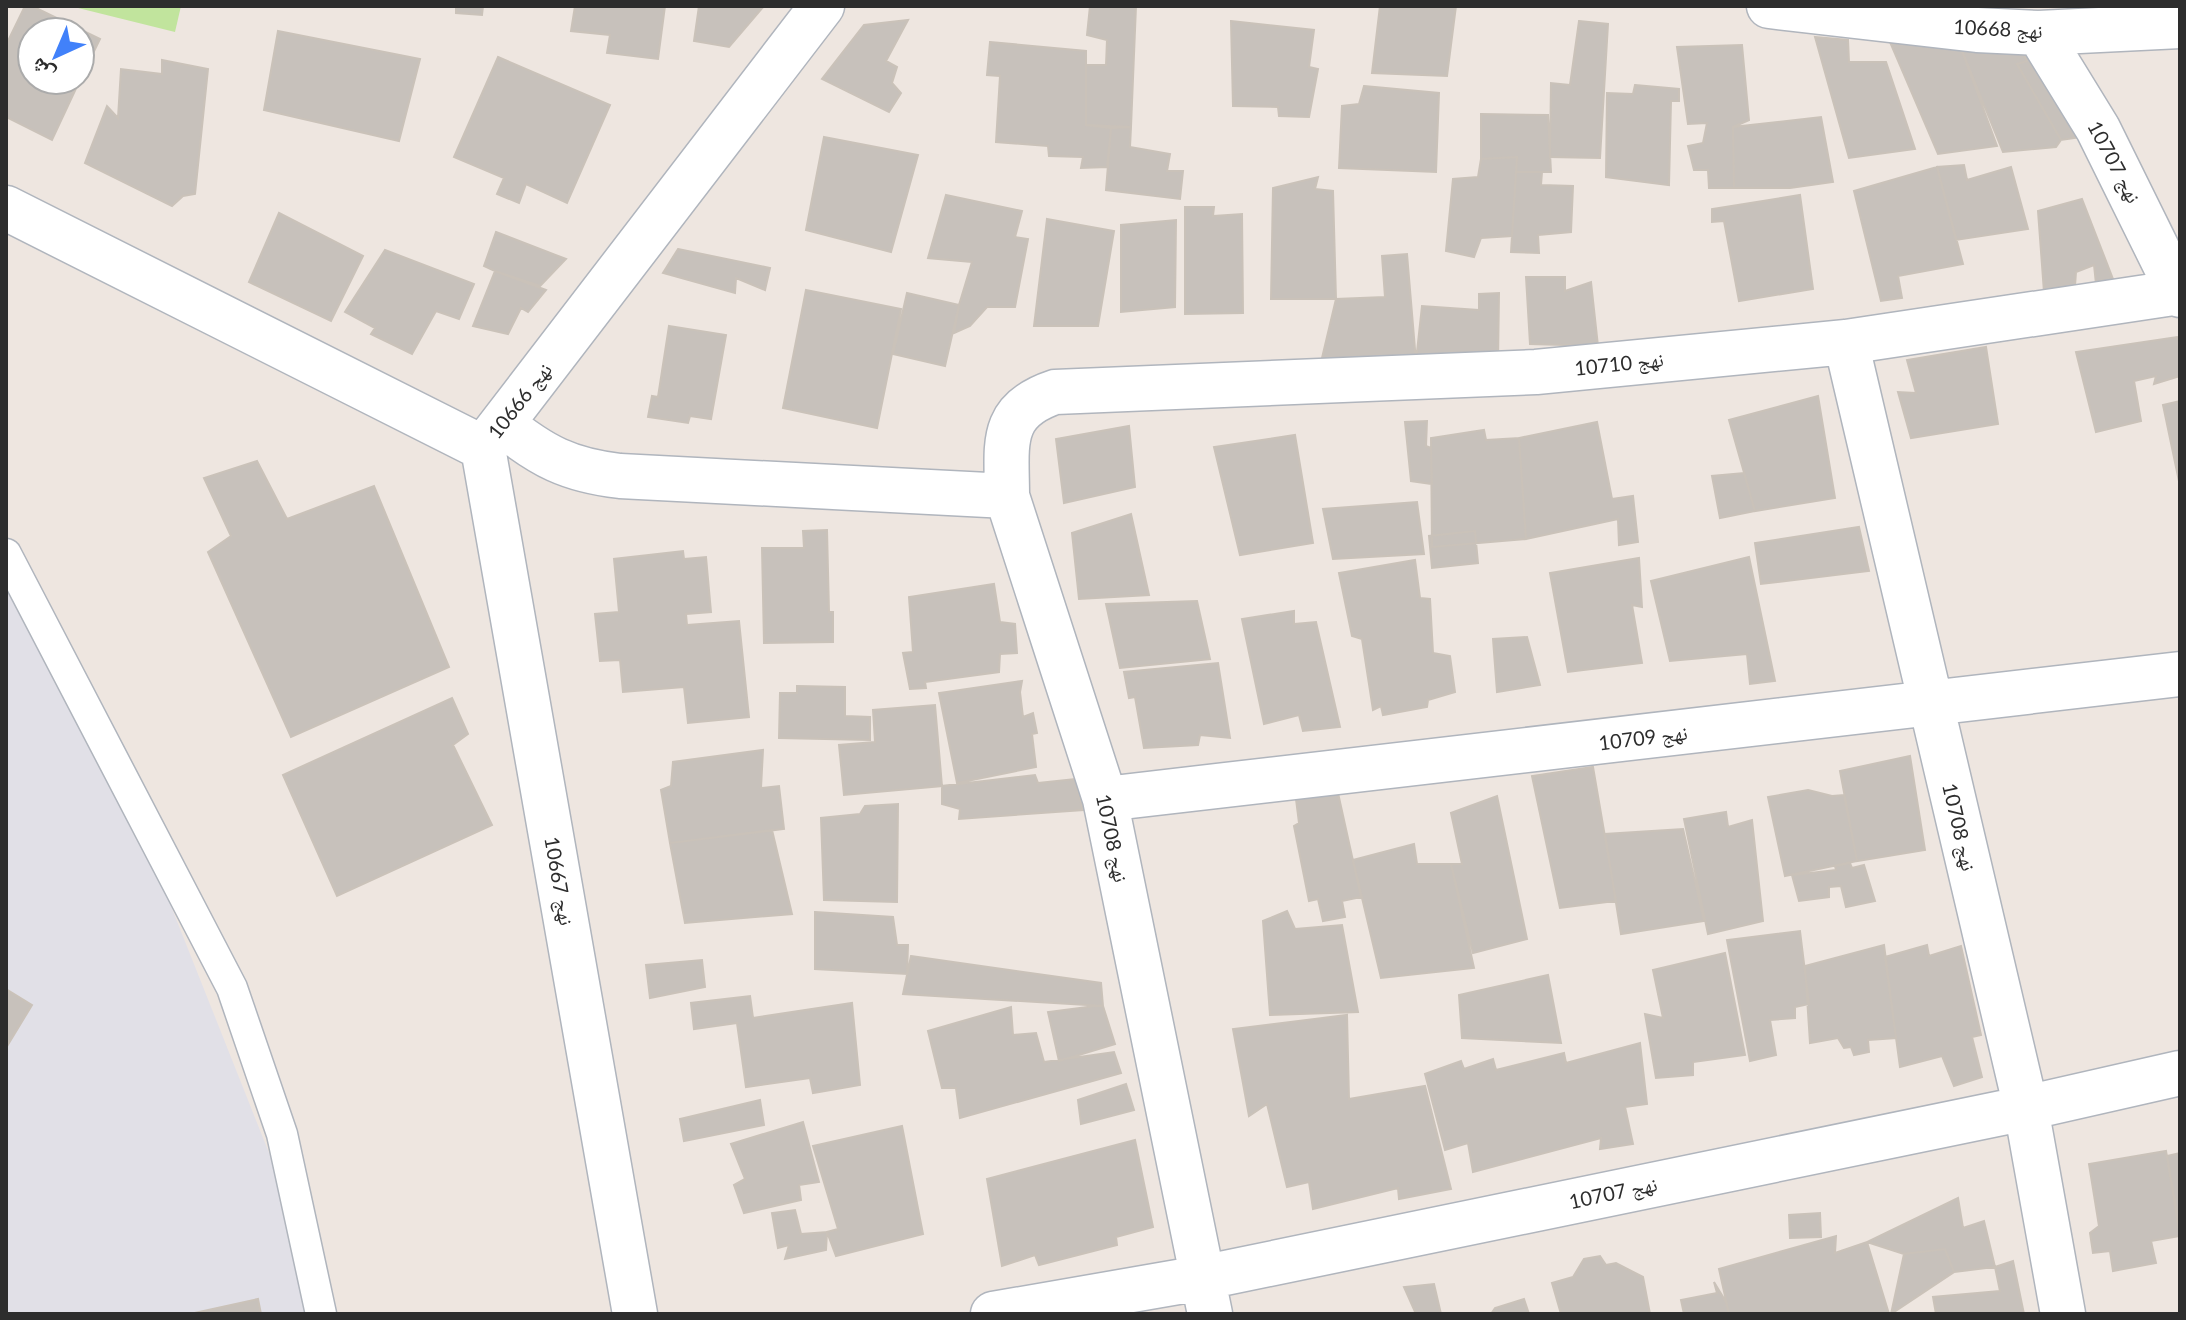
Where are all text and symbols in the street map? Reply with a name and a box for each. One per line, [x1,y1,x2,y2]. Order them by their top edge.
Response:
street label: نهج 10668 [1953,14,2043,44]
north arrow [16,16,96,96]
text: ش [24,52,60,89]
street label: نهج 10707 [2081,116,2147,208]
street label: نهج 10710 [1573,346,1665,382]
street label: نهج 10666 [482,358,558,444]
street label: نهج 10709 [1597,720,1689,756]
street label: نهج 10708 [1936,780,1982,874]
street label: نهج 10708 [1090,791,1134,885]
street label: نهج 10667 [538,835,580,927]
street label: نهج 10707 [1566,1171,1660,1215]

